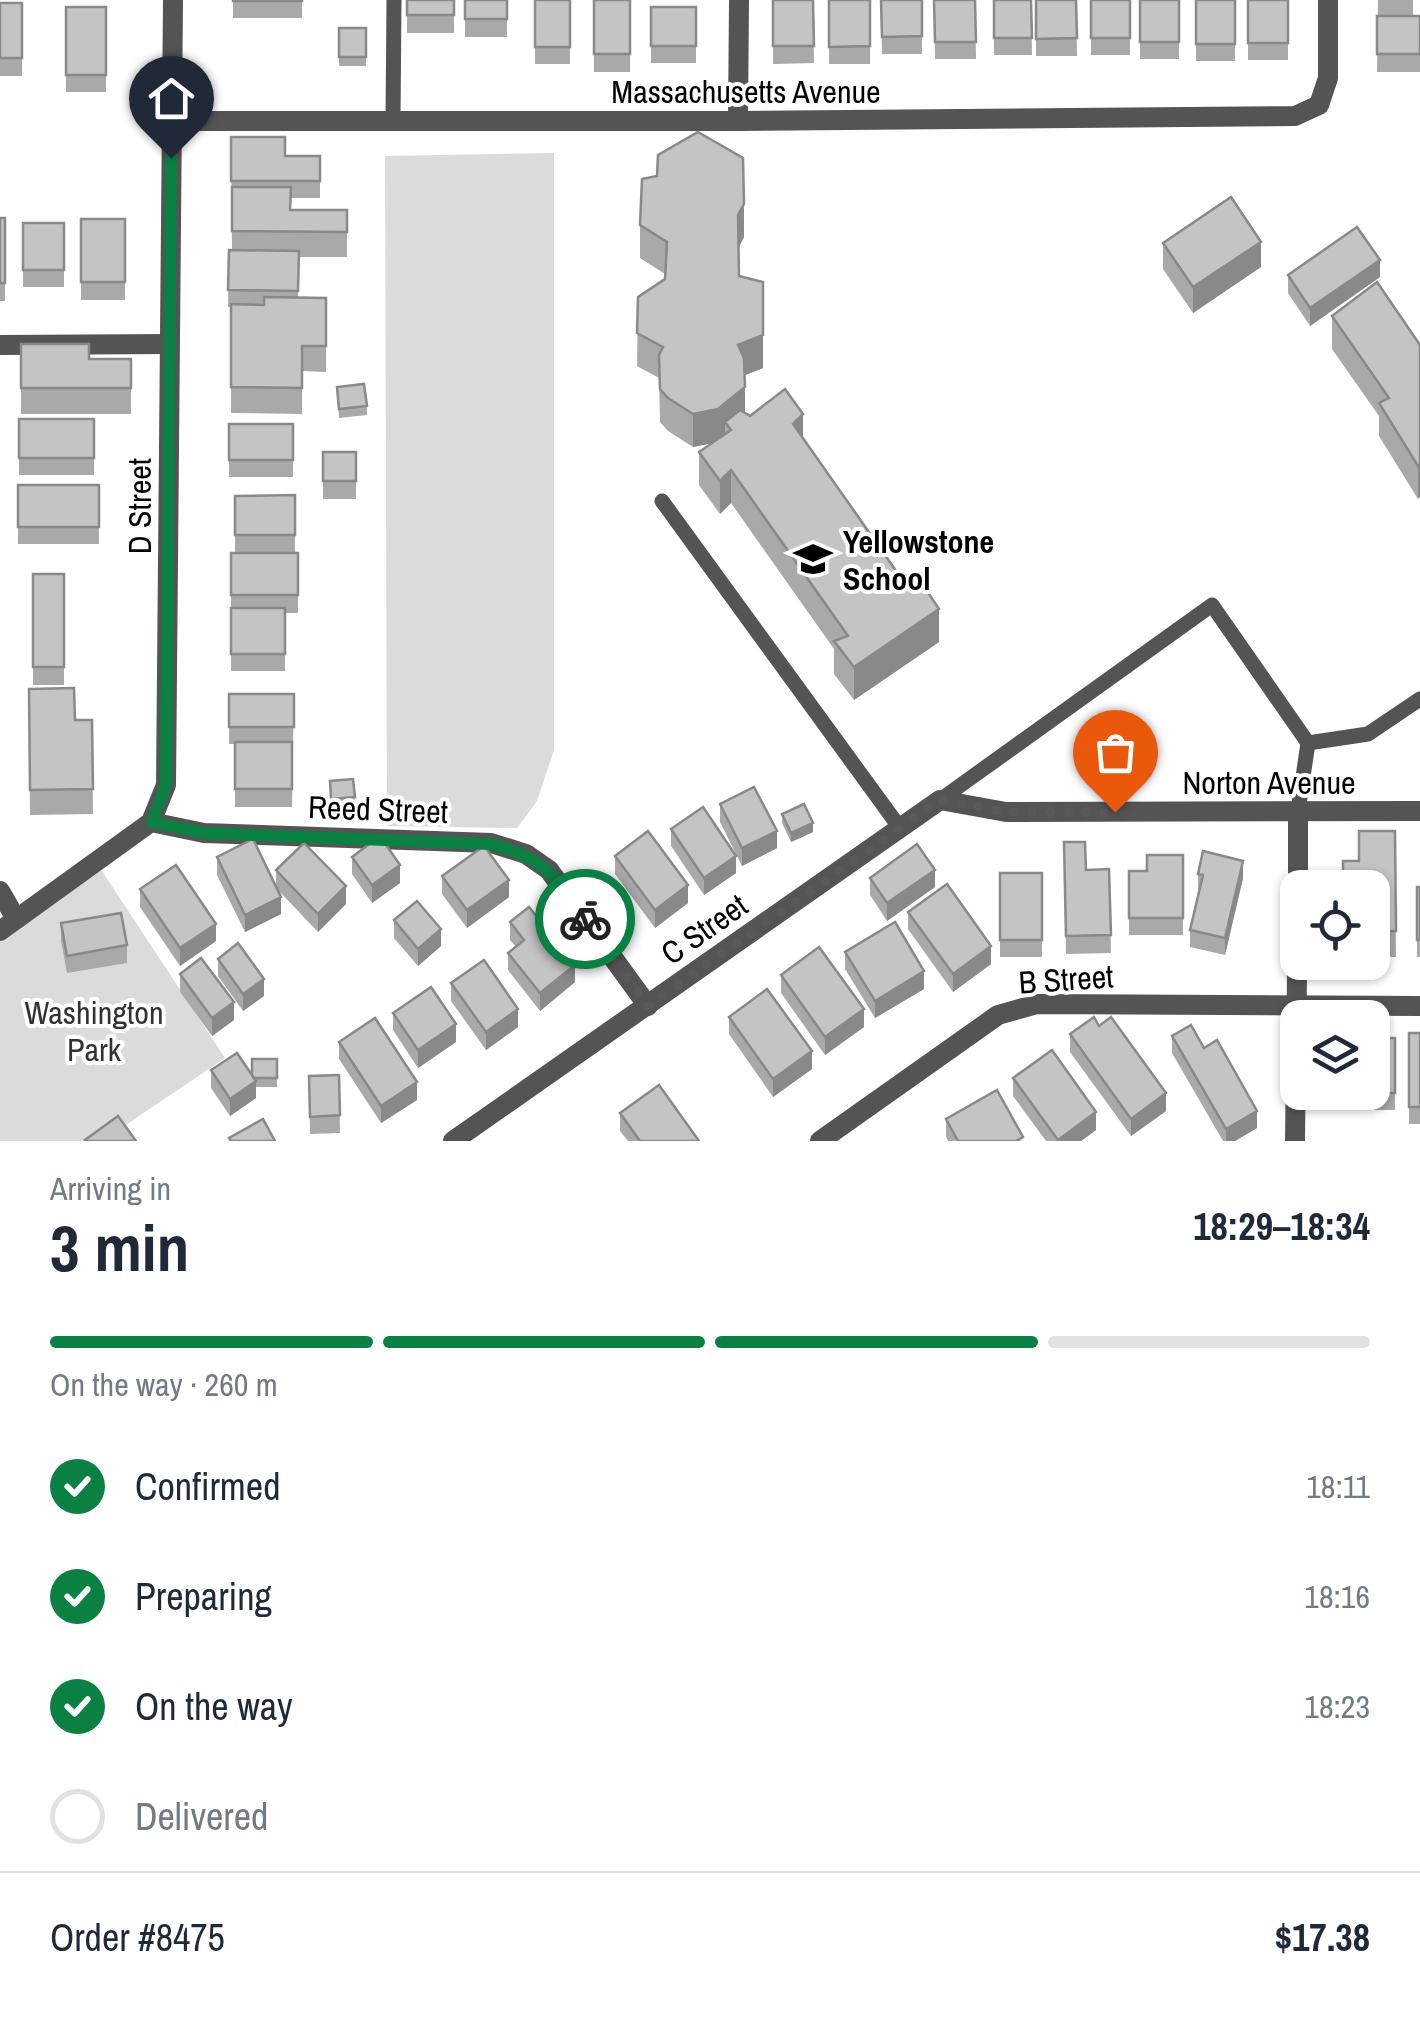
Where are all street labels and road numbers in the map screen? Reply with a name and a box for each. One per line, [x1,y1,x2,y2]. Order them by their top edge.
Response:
street label: Massachusetts Avenue [611,70,881,113]
street label: D Street [118,458,161,554]
street label: Norton Avenue [1182,761,1356,804]
street label: Reed Street [307,785,449,833]
street label: C Street [652,884,756,974]
street label: B Street [1017,954,1115,1004]

